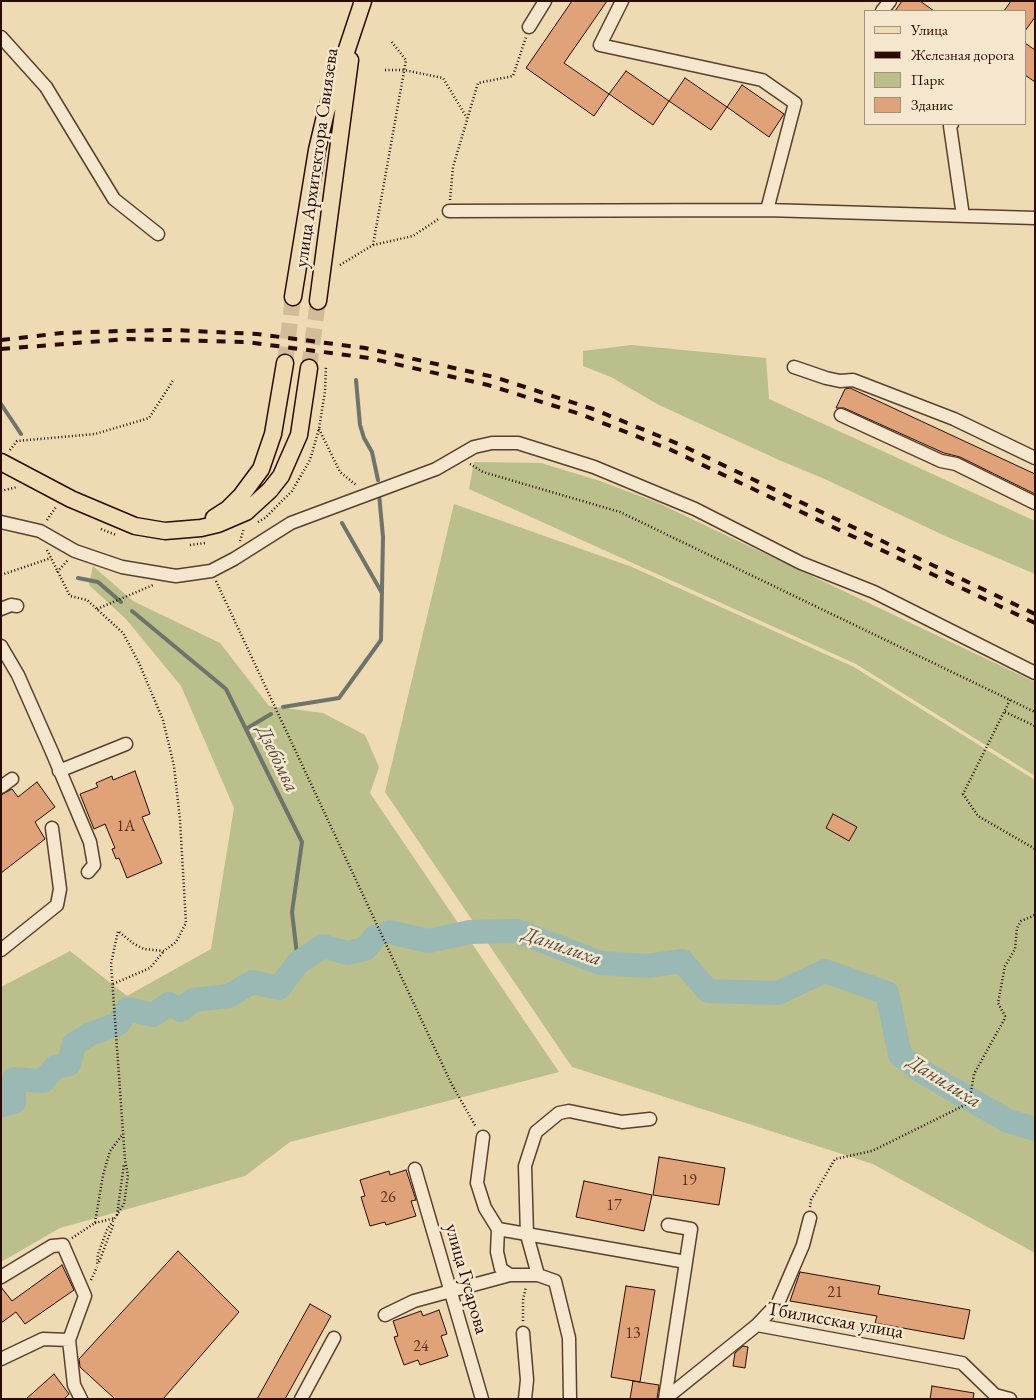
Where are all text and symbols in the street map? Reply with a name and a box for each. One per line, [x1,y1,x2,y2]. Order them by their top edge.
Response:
legend [864,10,1026,125]
text: Улица [911,20,948,39]
text: Железная дорога [911,45,1014,64]
street label: улица Архитектора Свиязева [290,47,344,269]
text: Парк [911,70,944,89]
text: Здание [911,95,953,114]
water label: Дзебӧмва [251,722,303,796]
house number: 1А [117,817,135,837]
water label: Данилиха [519,922,605,972]
water label: Данилиха [903,1050,985,1114]
house number: 19 [681,1171,697,1191]
house number: 26 [380,1188,396,1208]
house number: 17 [606,1196,622,1216]
street label: улица Гусарова [439,1221,493,1337]
house number: 21 [827,1283,843,1303]
street label: Тбилисская улица [765,1298,905,1344]
house number: 13 [625,1324,641,1344]
house number: 24 [413,1337,429,1357]

